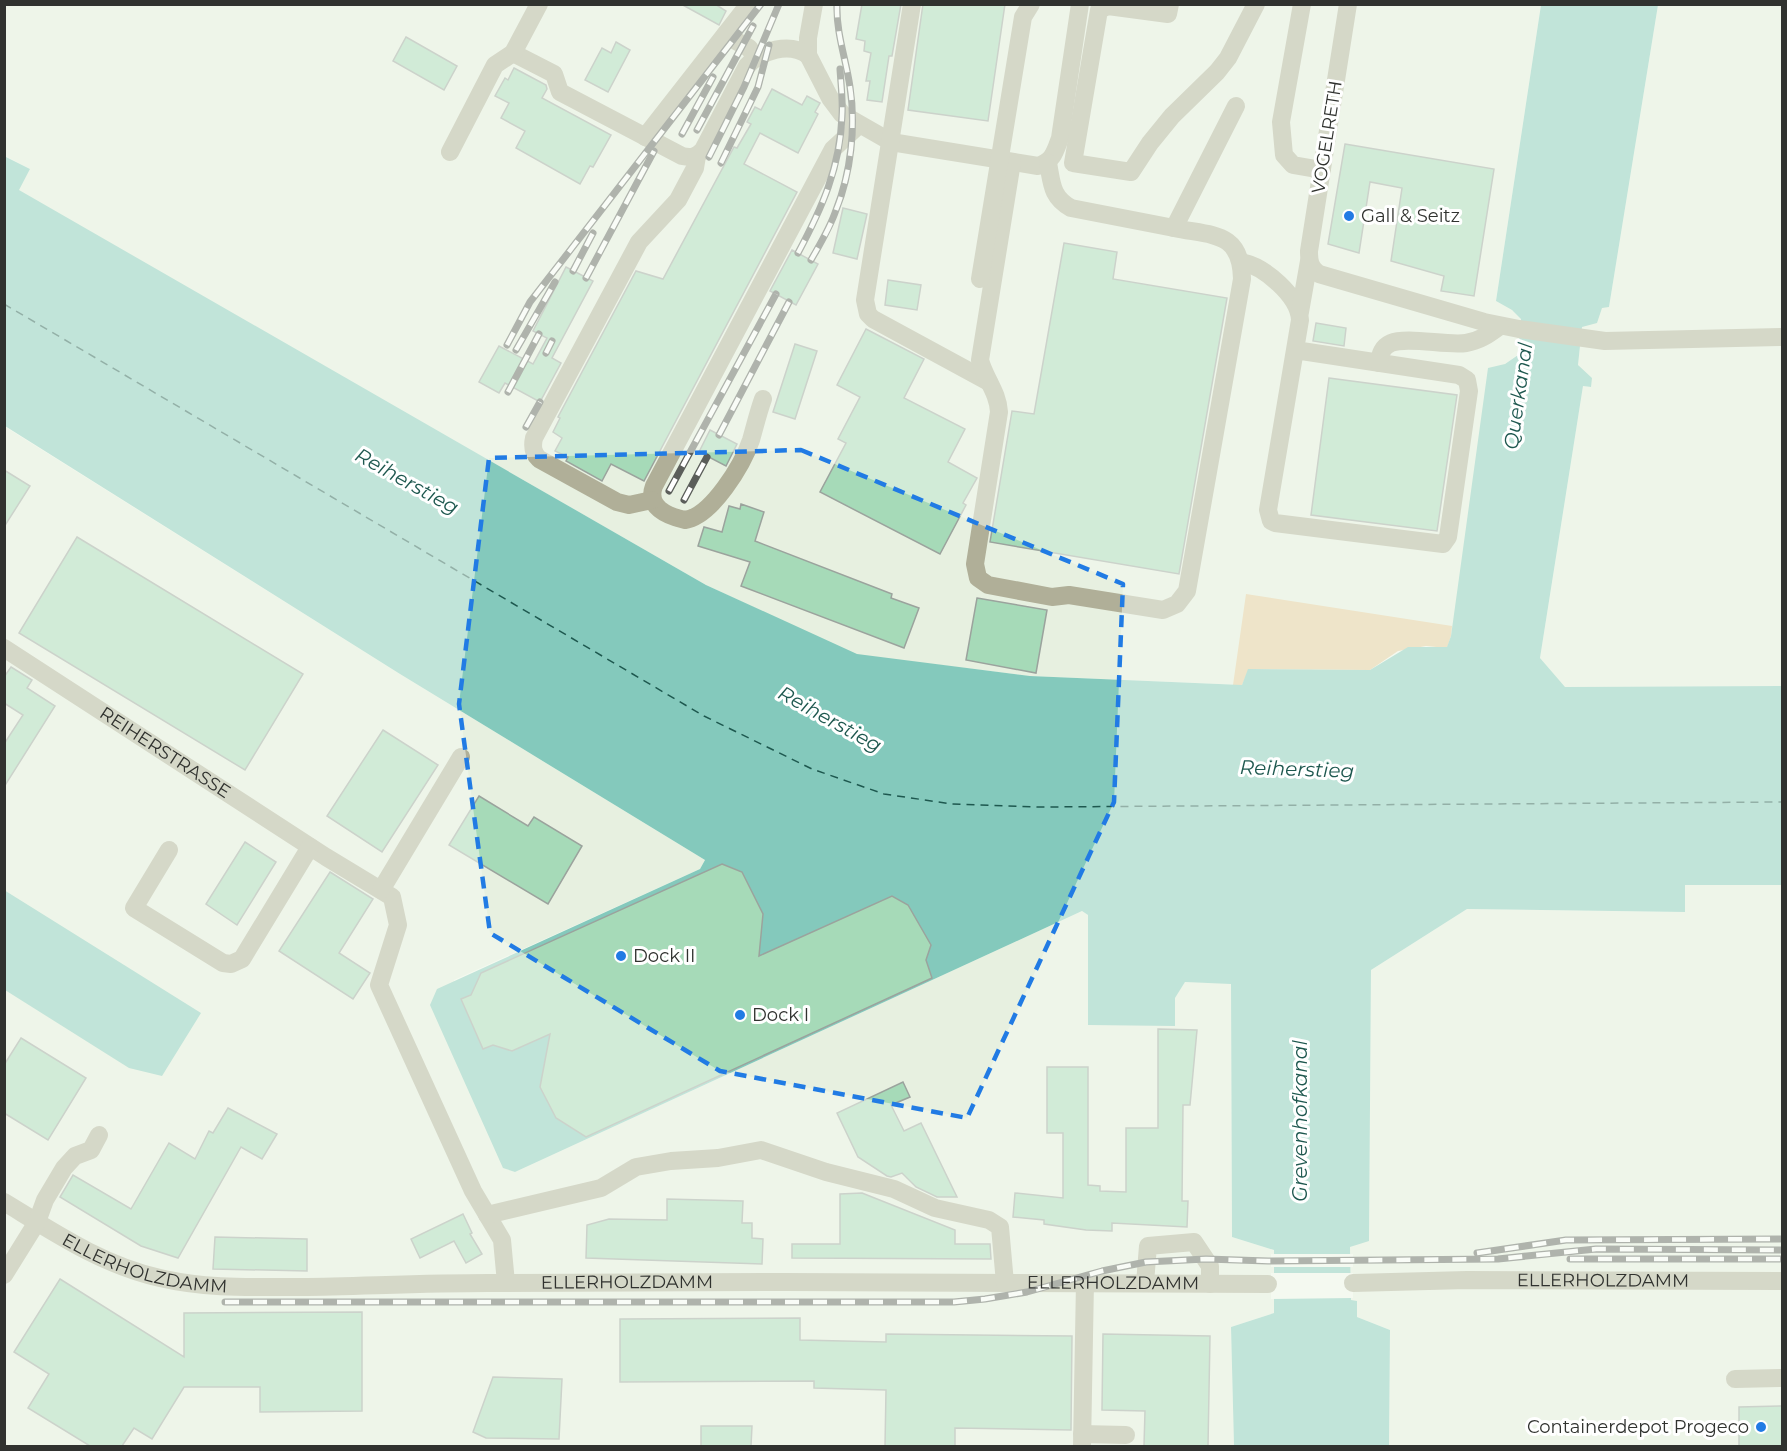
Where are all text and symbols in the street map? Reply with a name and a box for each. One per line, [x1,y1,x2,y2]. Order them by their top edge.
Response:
street label: VOGELRETH [1307,79,1347,195]
place label: Gall & Seitz [1361,205,1460,227]
marker: Gall & Seitz [1342,209,1356,223]
water label: Querkanal [1499,340,1537,451]
water label: Reiherstieg [351,443,463,519]
water label: Reiherstieg [774,681,886,757]
street label: REIHERSTRASSE [95,702,235,803]
water label: Reiherstieg [1239,755,1355,783]
place label: Dock II [633,945,696,967]
marker: Dock II [614,949,628,963]
place label: Dock I [752,1004,809,1026]
marker: Dock I [733,1008,747,1022]
water label: Grevenhofkanal [1288,1040,1312,1202]
street label: ELLERHOLZDAMM [58,1229,228,1298]
street label: ELLERHOLZDAMM [1517,1269,1689,1292]
street label: ELLERHOLZDAMM [541,1271,713,1294]
street label: ELLERHOLZDAMM [1027,1271,1199,1294]
place label: Containerdepot Progeco [1527,1416,1749,1438]
marker: Containerdepot Progeco [1754,1420,1768,1434]

